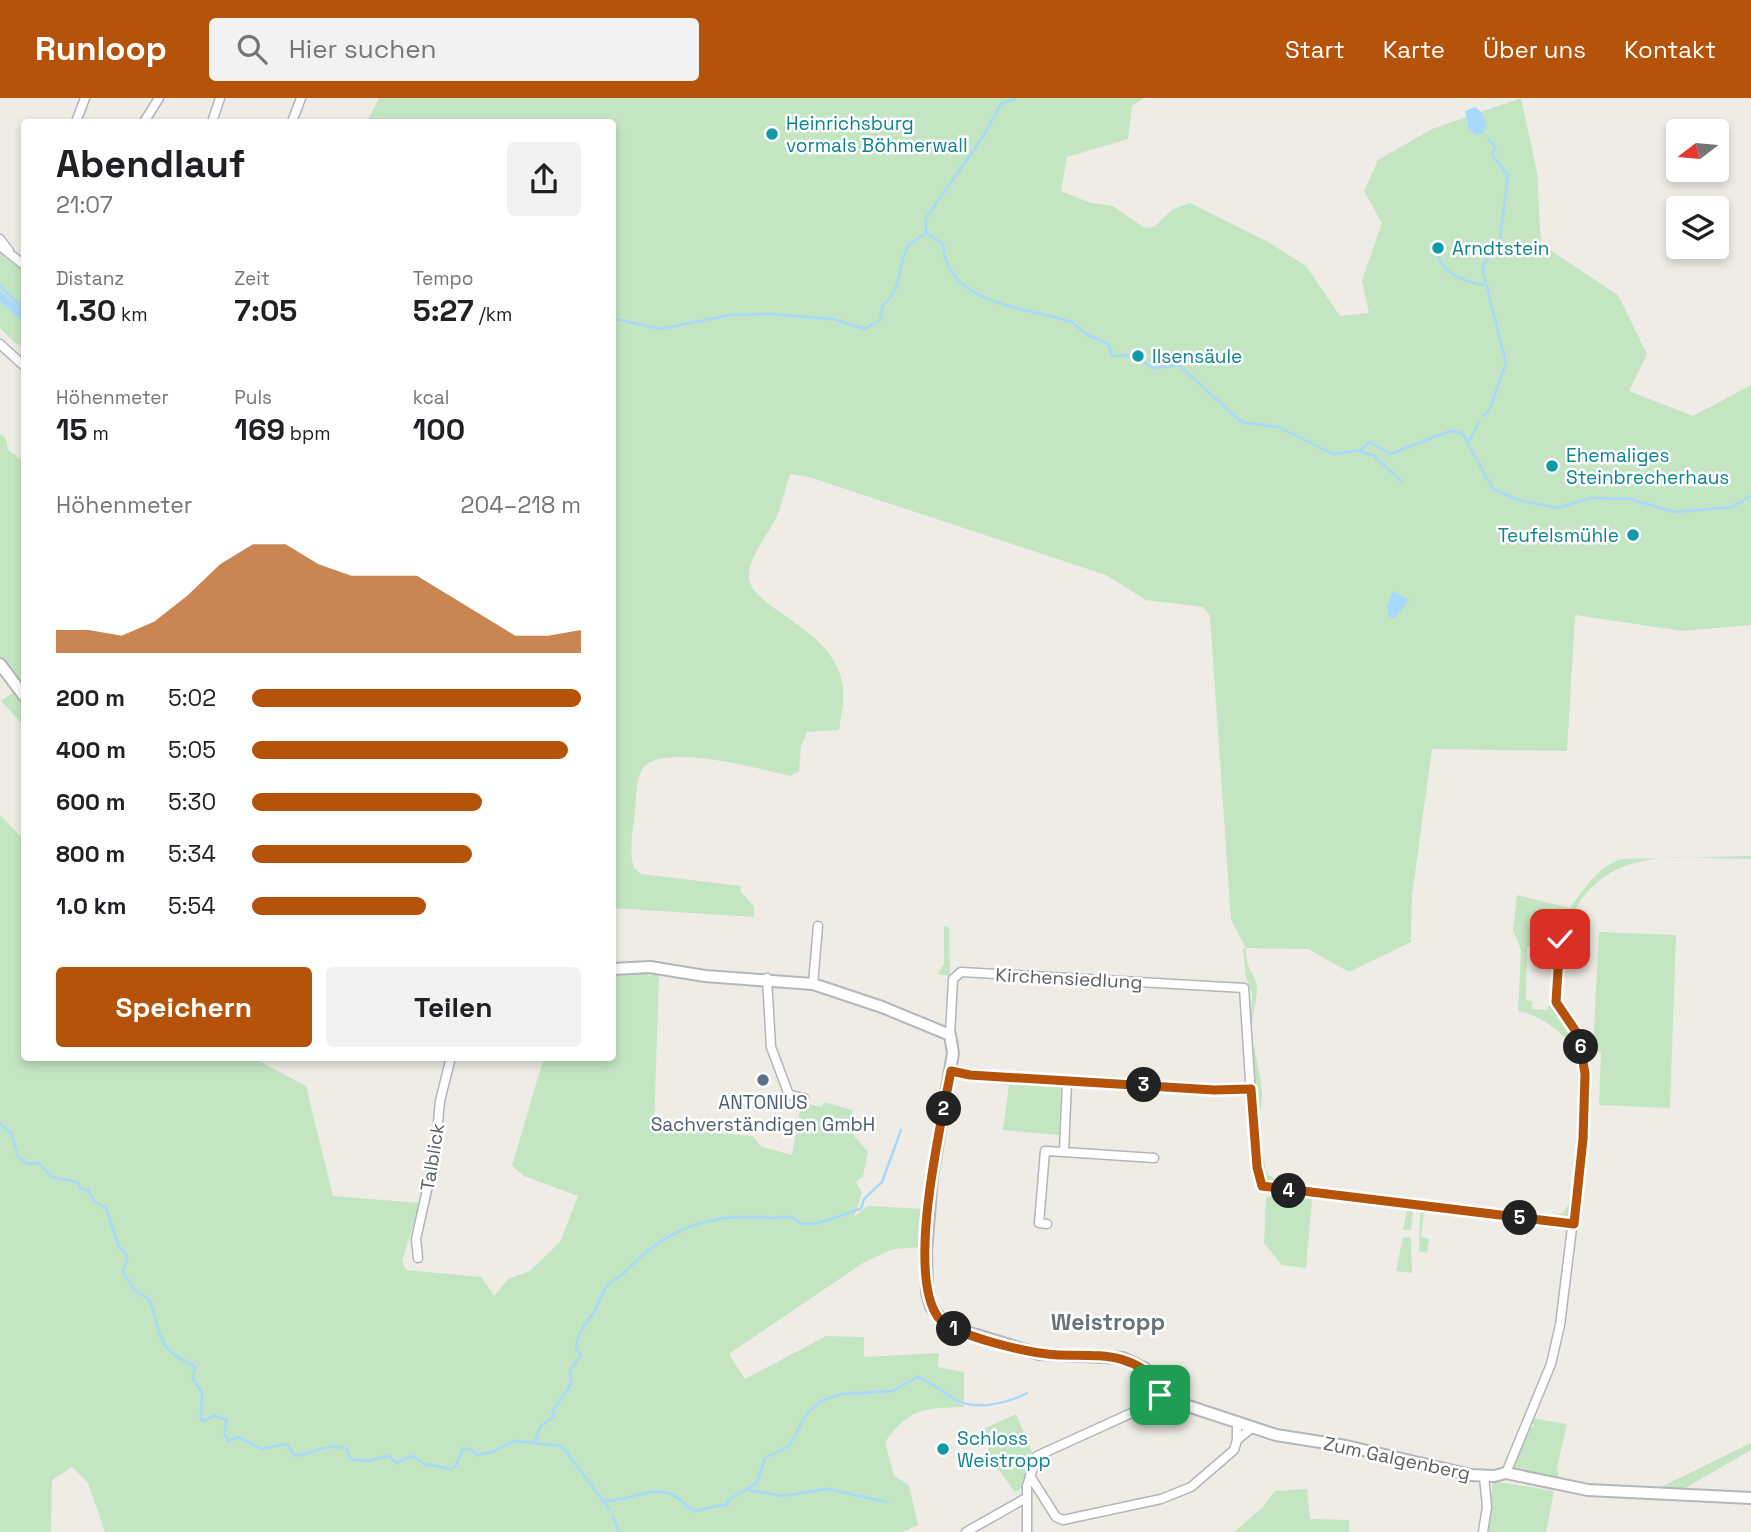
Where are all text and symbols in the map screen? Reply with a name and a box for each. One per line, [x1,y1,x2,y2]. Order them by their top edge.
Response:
search box [209,18,699,81]
text: Runloop [35,28,167,70]
icon: search [233,30,271,68]
text: Hier suchen [289,32,436,66]
text: Start [1285,34,1345,65]
text: Karte [1383,34,1445,65]
text: Über uns [1483,34,1586,65]
text: Kontakt [1624,34,1716,65]
place label: Heinrichsburg vormals Böhmerwall [786,111,968,158]
north arrow [1666,119,1729,182]
map controls [1666,119,1729,259]
marker: Heinrichsburg vormals Böhmerwall [764,126,780,142]
text: Abendlauf [56,140,245,188]
button: share [507,142,581,216]
text: 21:07 [56,190,113,220]
button: layers [1666,196,1729,259]
place label: Arndtstein [1452,236,1550,261]
marker: Arndtstein [1430,240,1446,256]
text: Distanz [56,266,124,291]
text: Zeit [234,266,270,291]
text: Tempo [413,266,474,291]
text: 1.30 [56,291,116,330]
text: 7:05 [234,291,297,330]
text: 5:27 [413,291,474,330]
text: km [116,302,148,327]
text: /km [474,302,512,327]
place label: Ilsensäule [1152,344,1242,369]
marker: Ilsensäule [1130,348,1146,364]
text: Höhenmeter [56,385,169,410]
text: Puls [234,385,272,410]
text: kcal [413,385,449,410]
text: 15 [56,410,88,449]
text: 169 [234,410,285,449]
text: 100 [413,410,465,449]
text: m [88,421,109,446]
text: bpm [285,421,331,446]
place label: Ehemaliges Steinbrecherhaus [1566,443,1729,490]
marker: Ehemaliges Steinbrecherhaus [1544,458,1560,474]
text: Höhenmeter [56,490,193,520]
text: 204–218 m [461,490,581,520]
place label: Teufelsmühle [1498,523,1619,548]
marker: Teufelsmühle [1625,527,1641,543]
text: 200 m [56,683,125,713]
text: 5:02 [168,683,216,713]
text: 400 m [56,735,126,765]
text: 5:05 [168,735,216,765]
text: 600 m [56,787,126,817]
text: 5:30 [168,787,216,817]
text: 800 m [56,839,125,869]
text: 5:34 [168,839,216,869]
text: 1.0 km [56,891,126,921]
text: 5:54 [168,891,216,921]
pin [1530,909,1590,969]
icon: check [1541,920,1579,958]
street label: Kirchensiedlung [995,962,1143,995]
button: Speichern [56,967,312,1047]
button: Teilen [326,967,581,1047]
pin: 6 [1564,1030,1598,1065]
text: 6 [1575,1034,1586,1059]
pin: 3 [1126,1068,1162,1102]
marker: ANTONIUS Sachverständigen GmbH [755,1072,771,1088]
text: 3 [1138,1072,1149,1097]
place label: ANTONIUS Sachverständigen GmbH [651,1090,875,1137]
pin: 2 [926,1091,962,1126]
text: 2 [938,1096,949,1121]
street label: Talblick [415,1121,450,1193]
pin: 4 [1272,1174,1306,1208]
text: 4 [1282,1178,1295,1203]
pin: 5 [1502,1200,1538,1236]
text: 5 [1514,1205,1525,1230]
district label: Weistropp [1051,1307,1165,1337]
pin: 1 [936,1312,972,1346]
text: 1 [949,1316,958,1341]
pin [1130,1365,1190,1425]
icon: arrive [1141,1376,1179,1414]
place label: Schloss Weistropp [957,1426,1051,1473]
street label: Zum Galgenberg [1321,1431,1473,1486]
marker: Schloss Weistropp [935,1441,951,1457]

